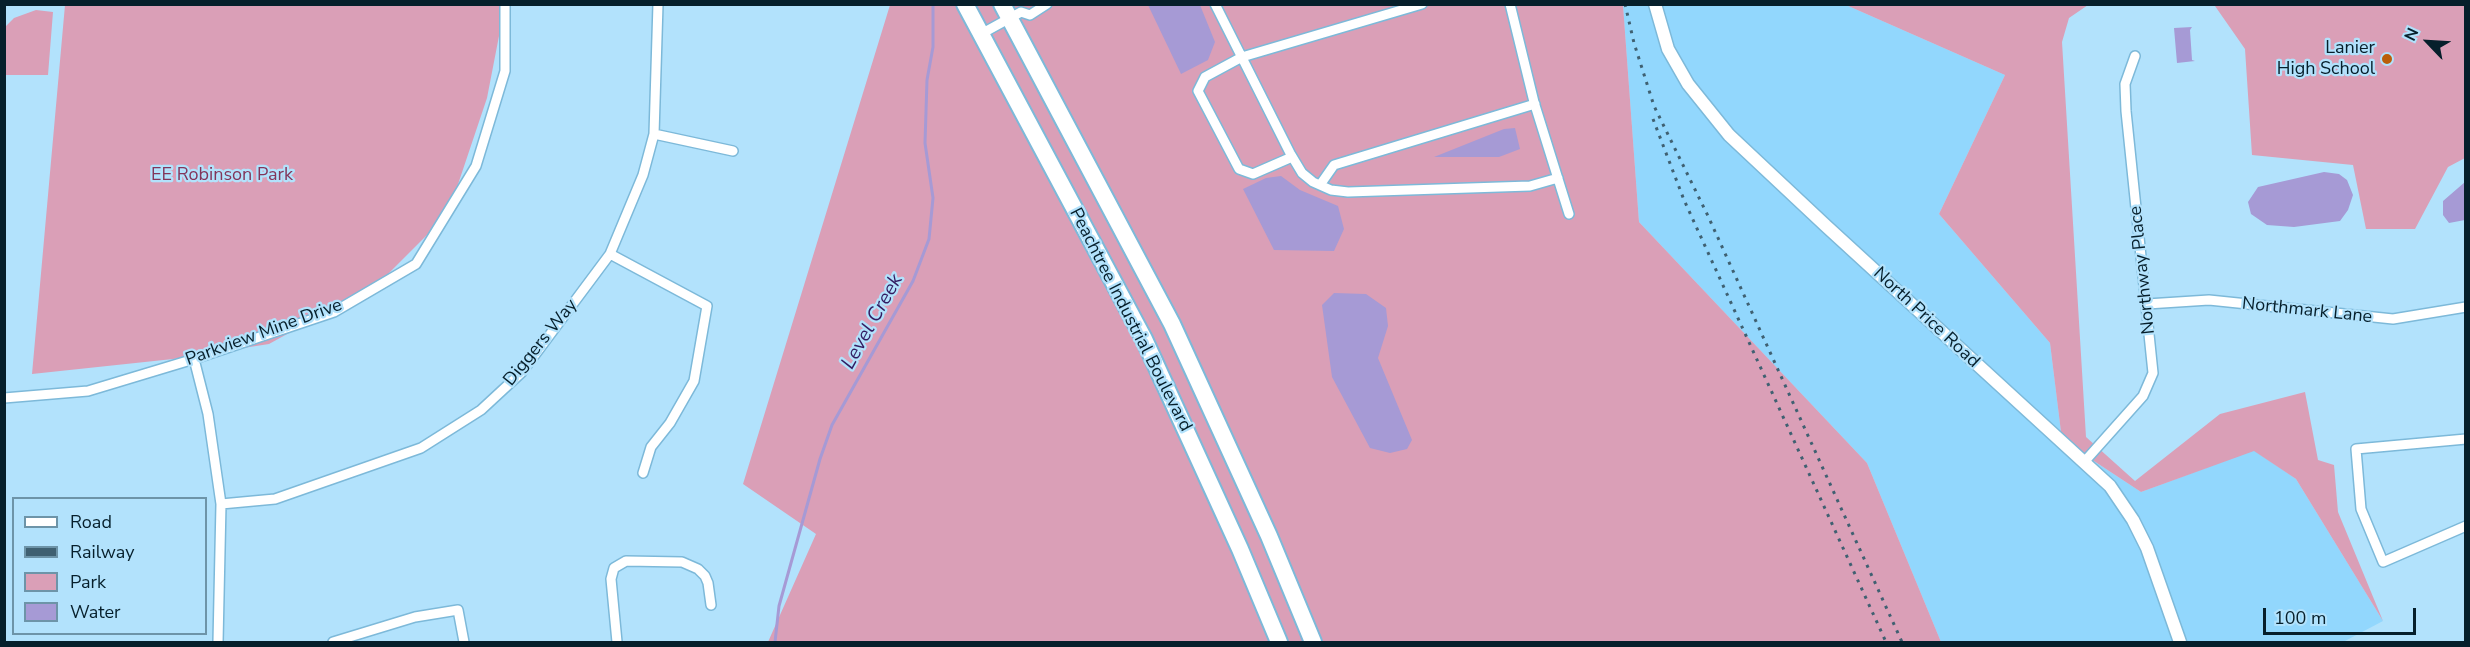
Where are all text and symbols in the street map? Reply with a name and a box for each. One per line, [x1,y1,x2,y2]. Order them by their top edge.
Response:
north arrow [2398,12,2458,72]
text: N [2399,24,2424,44]
place label: Lanier High School [2277,38,2375,80]
marker: Lanier High School [2380,52,2394,66]
park label: EE Robinson Park [151,165,293,187]
street label: Peachtree Industrial Boulevard [1064,205,1196,435]
street label: Northway Place [2126,205,2160,335]
street label: North Price Road [1868,263,1984,373]
water label: Level Creek [837,270,909,374]
street label: Northmark Lane [2241,293,2373,329]
street label: Parkview Mine Drive [183,295,345,371]
street label: Diggers Way [499,295,583,391]
legend [12,497,207,635]
text: Road [70,510,112,534]
text: Railway [70,540,135,564]
text: Park [70,570,106,594]
scale bar [2266,596,2419,634]
text: Water [70,600,121,624]
text: 100 m [2274,606,2326,630]

